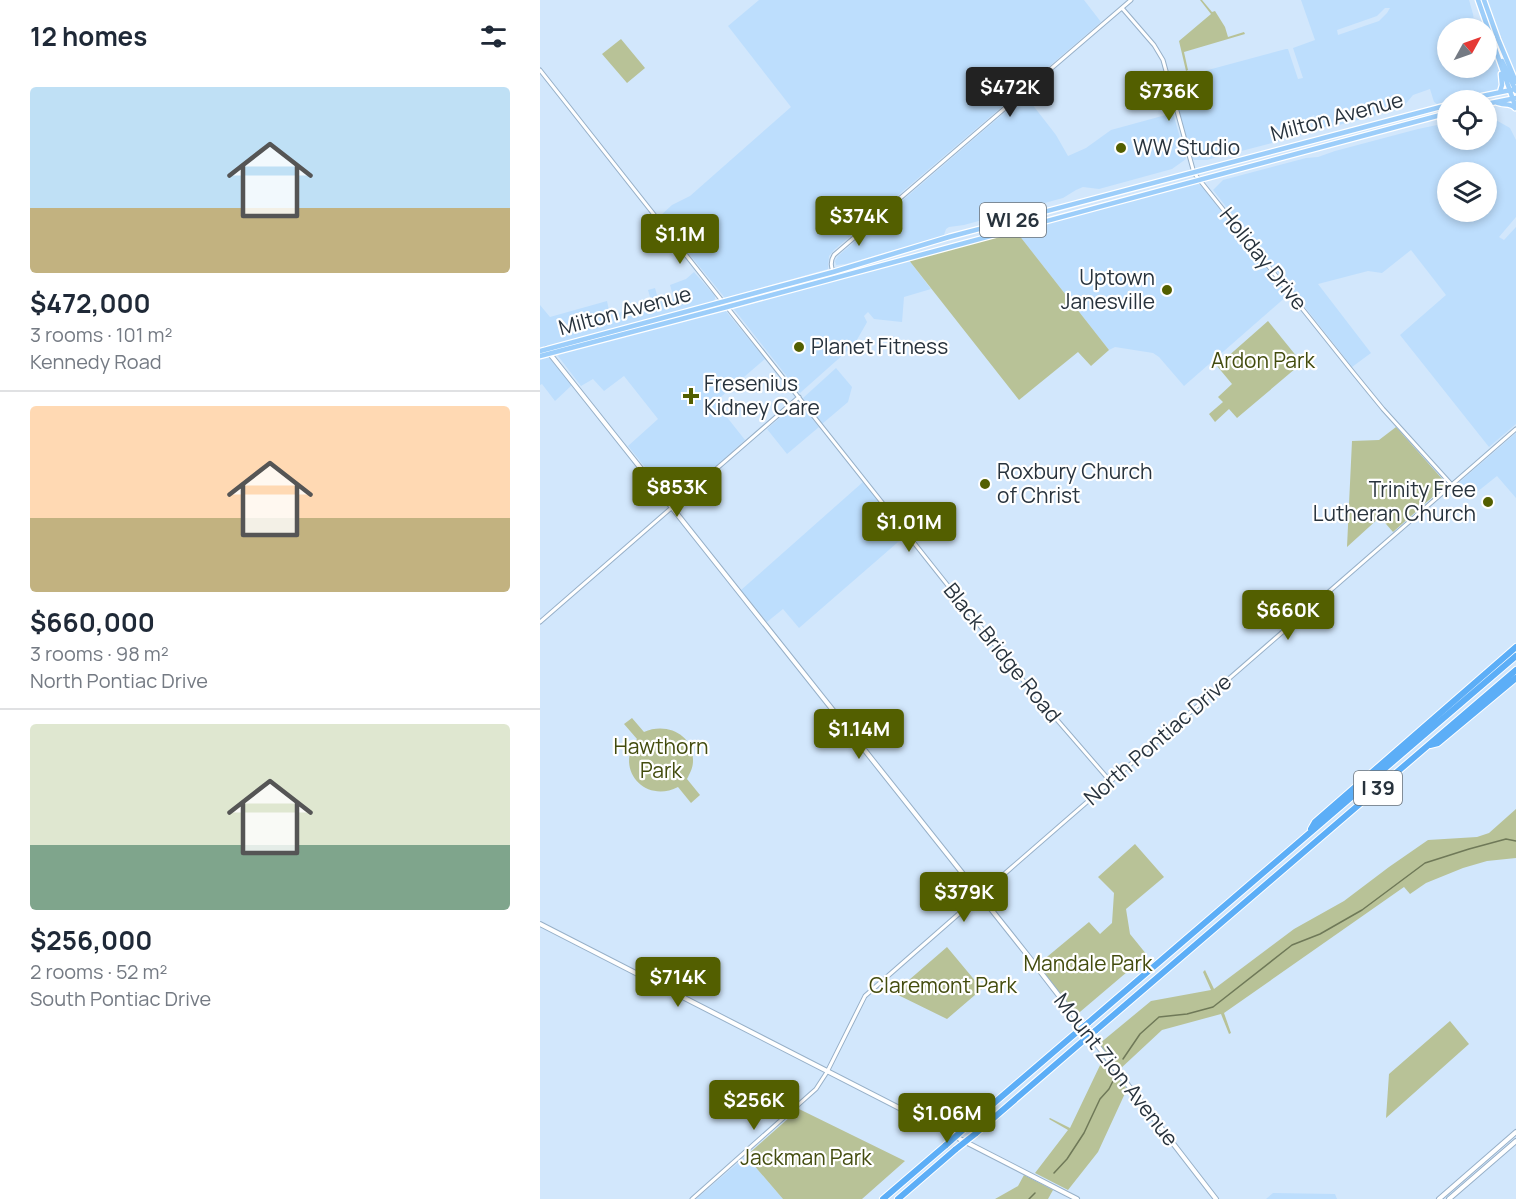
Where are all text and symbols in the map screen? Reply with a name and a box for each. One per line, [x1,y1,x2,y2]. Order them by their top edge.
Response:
text: 12 homes [30,18,147,54]
north arrow [1437,18,1497,78]
map controls [1437,18,1497,222]
icon: filters [477,20,510,53]
pin: $472K [968,67,1052,118]
pin: $736K [1127,71,1211,122]
text: $472K [980,73,1040,100]
text: $736K [1139,77,1199,104]
street label: Milton Avenue [1267,85,1406,147]
button: locate [1437,90,1497,150]
icon: home [216,126,324,234]
place label: WW Studio [1133,133,1240,161]
marker: WW Studio [1114,141,1128,155]
button: layers [1437,162,1497,222]
pin: $374K [817,196,901,247]
street label: Holiday Drive [1214,201,1314,316]
text: $374K [829,202,889,229]
road number: WI 26 [980,203,1046,237]
pin: $1.1M [638,214,722,265]
text: $1.1M [655,220,705,247]
place label: Uptown Janesville [1061,263,1155,315]
street label: Milton Avenue [555,279,694,341]
marker: Uptown Janesville [1160,283,1174,297]
text: $472,000 [30,285,151,321]
text: 3 rooms · 101 m² [30,321,172,348]
place label: Planet Fitness [811,332,948,360]
marker: Planet Fitness [792,340,806,354]
park label: Ardon Park [1211,346,1316,374]
text: Kennedy Road [30,348,162,375]
place label: Fresenius Kidney Care [704,369,820,421]
marker: Fresenius Kidney Care [682,387,700,405]
icon: home [216,445,324,553]
place label: Roxbury Church of Christ [997,457,1153,509]
pin: $853K [635,467,719,518]
text: $853K [646,473,708,500]
place label: Trinity Free Lutheran Church [1313,475,1476,527]
marker: Roxbury Church of Christ [978,477,992,491]
marker: Trinity Free Lutheran Church [1481,495,1495,509]
pin: $1.01M [860,502,958,553]
text: $1.01M [876,508,942,535]
street label: Black Bridge Road [938,577,1068,728]
pin: $660K [1246,590,1330,641]
text: $660K [1256,596,1320,623]
text: $660,000 [30,604,155,640]
text: 3 rooms · 98 m² [30,640,169,667]
text: North Pontiac Drive [30,667,208,694]
street label: North Pontiac Drive [1078,667,1237,811]
pin: $1.14M [810,709,908,760]
text: $1.14M [828,715,890,742]
park label: Hawthorn Park [613,732,709,784]
icon: home [216,763,324,871]
road number: I 39 [1354,771,1402,805]
pin: $379K [922,872,1006,923]
text: $379K [934,878,994,905]
text: $256,000 [30,922,152,958]
park label: Mandale Park [1023,949,1153,977]
pin: $714K [636,957,720,1008]
text: 2 rooms · 52 m² [30,958,167,985]
text: $714K [649,963,707,990]
park label: Claremont Park [869,971,1018,999]
text: South Pontiac Drive [30,985,211,1012]
street label: Mount Zion Avenue [1048,987,1185,1151]
pin: $256K [712,1080,796,1131]
text: $256K [723,1086,785,1113]
pin: $1.06M [898,1093,996,1144]
text: $1.06M [912,1099,982,1126]
park label: Jackman Park [740,1143,872,1171]

